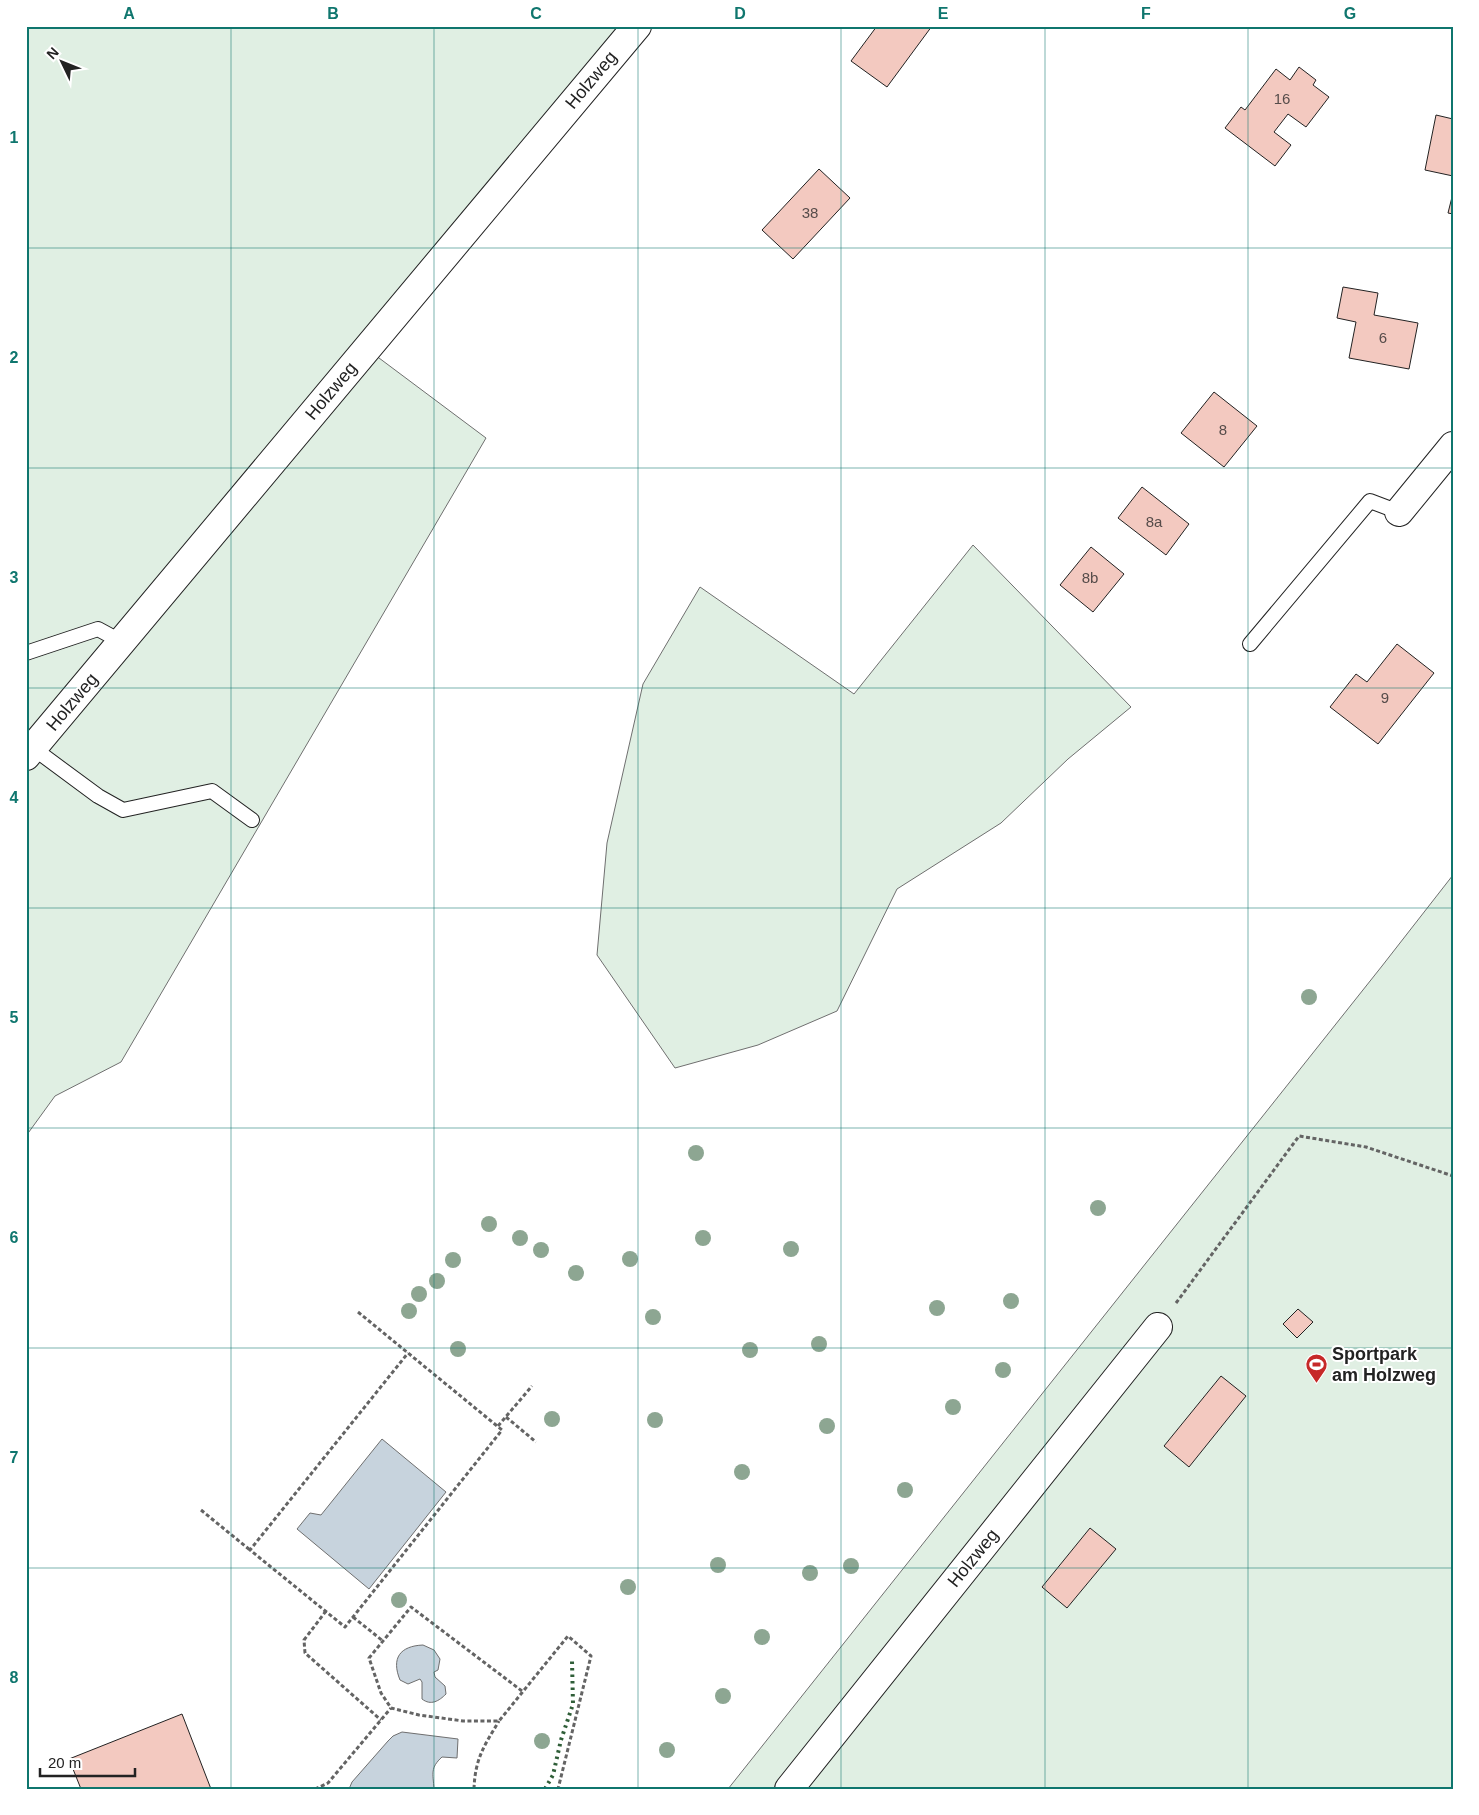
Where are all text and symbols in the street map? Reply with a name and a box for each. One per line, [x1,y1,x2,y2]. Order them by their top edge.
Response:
text: A [123,5,135,22]
text: B [327,5,339,22]
text: C [530,5,542,22]
text: D [734,5,746,22]
text: E [938,5,949,22]
text: F [1141,5,1151,22]
text: G [1344,5,1356,22]
north arrow [38,38,88,88]
text: N [43,44,62,62]
street label: Holzweg [561,47,621,113]
house number: 16 [1274,90,1290,107]
text: 1 [10,129,19,146]
house number: 38 [802,204,818,221]
house number: 6 [1379,329,1387,346]
text: 2 [10,349,19,366]
street label: Holzweg [301,358,361,424]
house number: 8 [1219,421,1227,438]
house number: 8a [1146,513,1163,530]
text: 3 [10,569,19,586]
house number: 8b [1082,569,1098,586]
street label: Holzweg [42,669,102,735]
house number: 9 [1381,689,1389,706]
text: 4 [10,789,19,806]
text: 5 [10,1009,19,1026]
text: 6 [10,1229,19,1246]
place label: Sportpark am Holzweg [1332,1344,1436,1385]
sports icon: Sportpark am Holzweg [1304,1352,1328,1383]
text: 7 [10,1449,19,1466]
street label: Holzweg [944,1525,1002,1591]
text: 8 [10,1669,19,1686]
scale bar [40,1745,135,1777]
text: 20 m [48,1754,81,1771]

